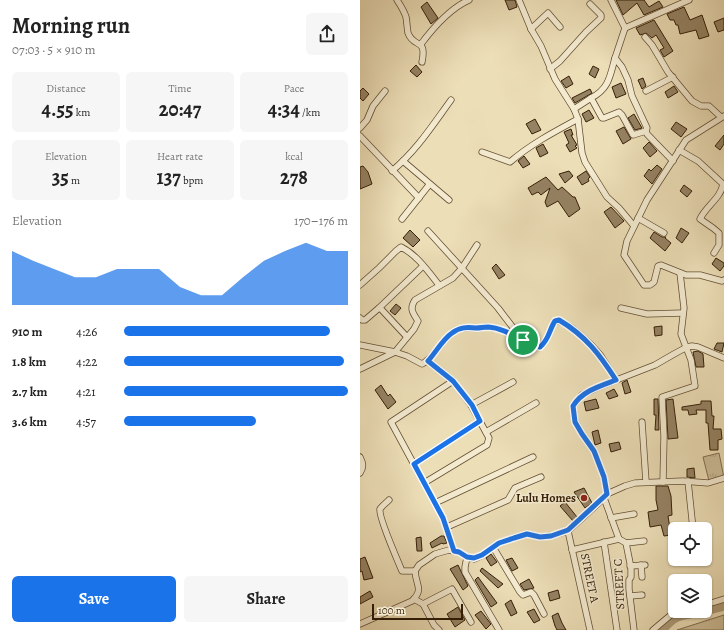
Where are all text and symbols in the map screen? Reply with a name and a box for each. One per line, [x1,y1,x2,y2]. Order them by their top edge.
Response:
text: Morning run [12,11,130,41]
button: share [306,13,348,55]
text: 07:03 · 5 × 910 m [12,41,96,58]
text: Distance [46,81,86,96]
text: Time [169,81,191,96]
text: Pace [284,81,304,96]
text: 4.55 [42,96,74,123]
text: 20:47 [159,96,201,123]
text: 4:34 [268,96,300,123]
text: km [74,105,90,120]
text: /km [300,105,320,120]
text: Elevation [45,149,87,164]
text: Heart rate [157,149,203,164]
text: kcal [285,149,303,164]
text: 35 [52,164,69,191]
text: 137 [156,164,181,191]
text: 278 [280,164,308,191]
text: m [69,173,80,188]
text: bpm [181,173,204,188]
text: Elevation [12,212,62,229]
text: 170–176 m [294,212,348,229]
text: 910 m [12,323,42,340]
text: 4:26 [76,323,97,340]
pin [506,323,540,357]
icon: arrive [512,329,534,351]
text: 1.8 km [12,353,46,370]
text: 4:22 [76,353,97,370]
text: 2.7 km [12,383,47,400]
text: 4:21 [76,383,96,400]
text: 3.6 km [12,413,47,430]
text: 4:57 [76,413,96,430]
place label: Lulu Homes [516,490,576,506]
marker: Lulu Homes [579,493,589,503]
map controls [668,522,712,618]
button: locate [668,522,712,566]
street label: STREET A [577,552,603,605]
street label: STREET C [610,558,628,610]
button: layers [668,574,712,618]
button: Save [12,576,176,622]
button: Share [184,576,348,622]
scale bar [372,602,463,621]
text: 100 m [378,603,405,618]

